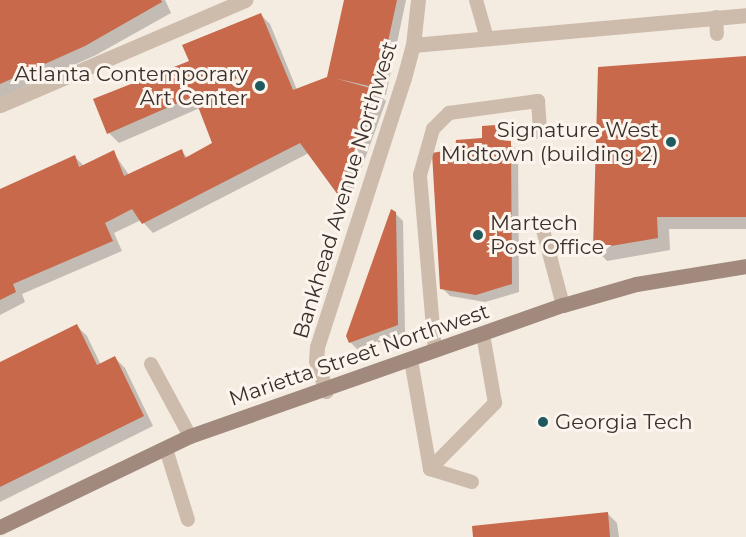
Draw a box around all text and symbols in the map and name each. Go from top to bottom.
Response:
street label: Bankhead Avenue Northwest [288,38,402,342]
place label: Atlanta Contemporary Art Center [14,61,248,111]
marker: Atlanta Contemporary Art Center [253,79,267,93]
place label: Signature West Midtown (building 2) [441,117,659,167]
marker: Signature West Midtown (building 2) [664,135,678,149]
place label: Martech Post Office [490,210,604,260]
marker: Martech Post Office [471,228,485,242]
street label: Marietta Street Northwest [226,299,492,411]
place label: Georgia Tech [555,409,693,435]
marker: Georgia Tech [536,415,550,429]

